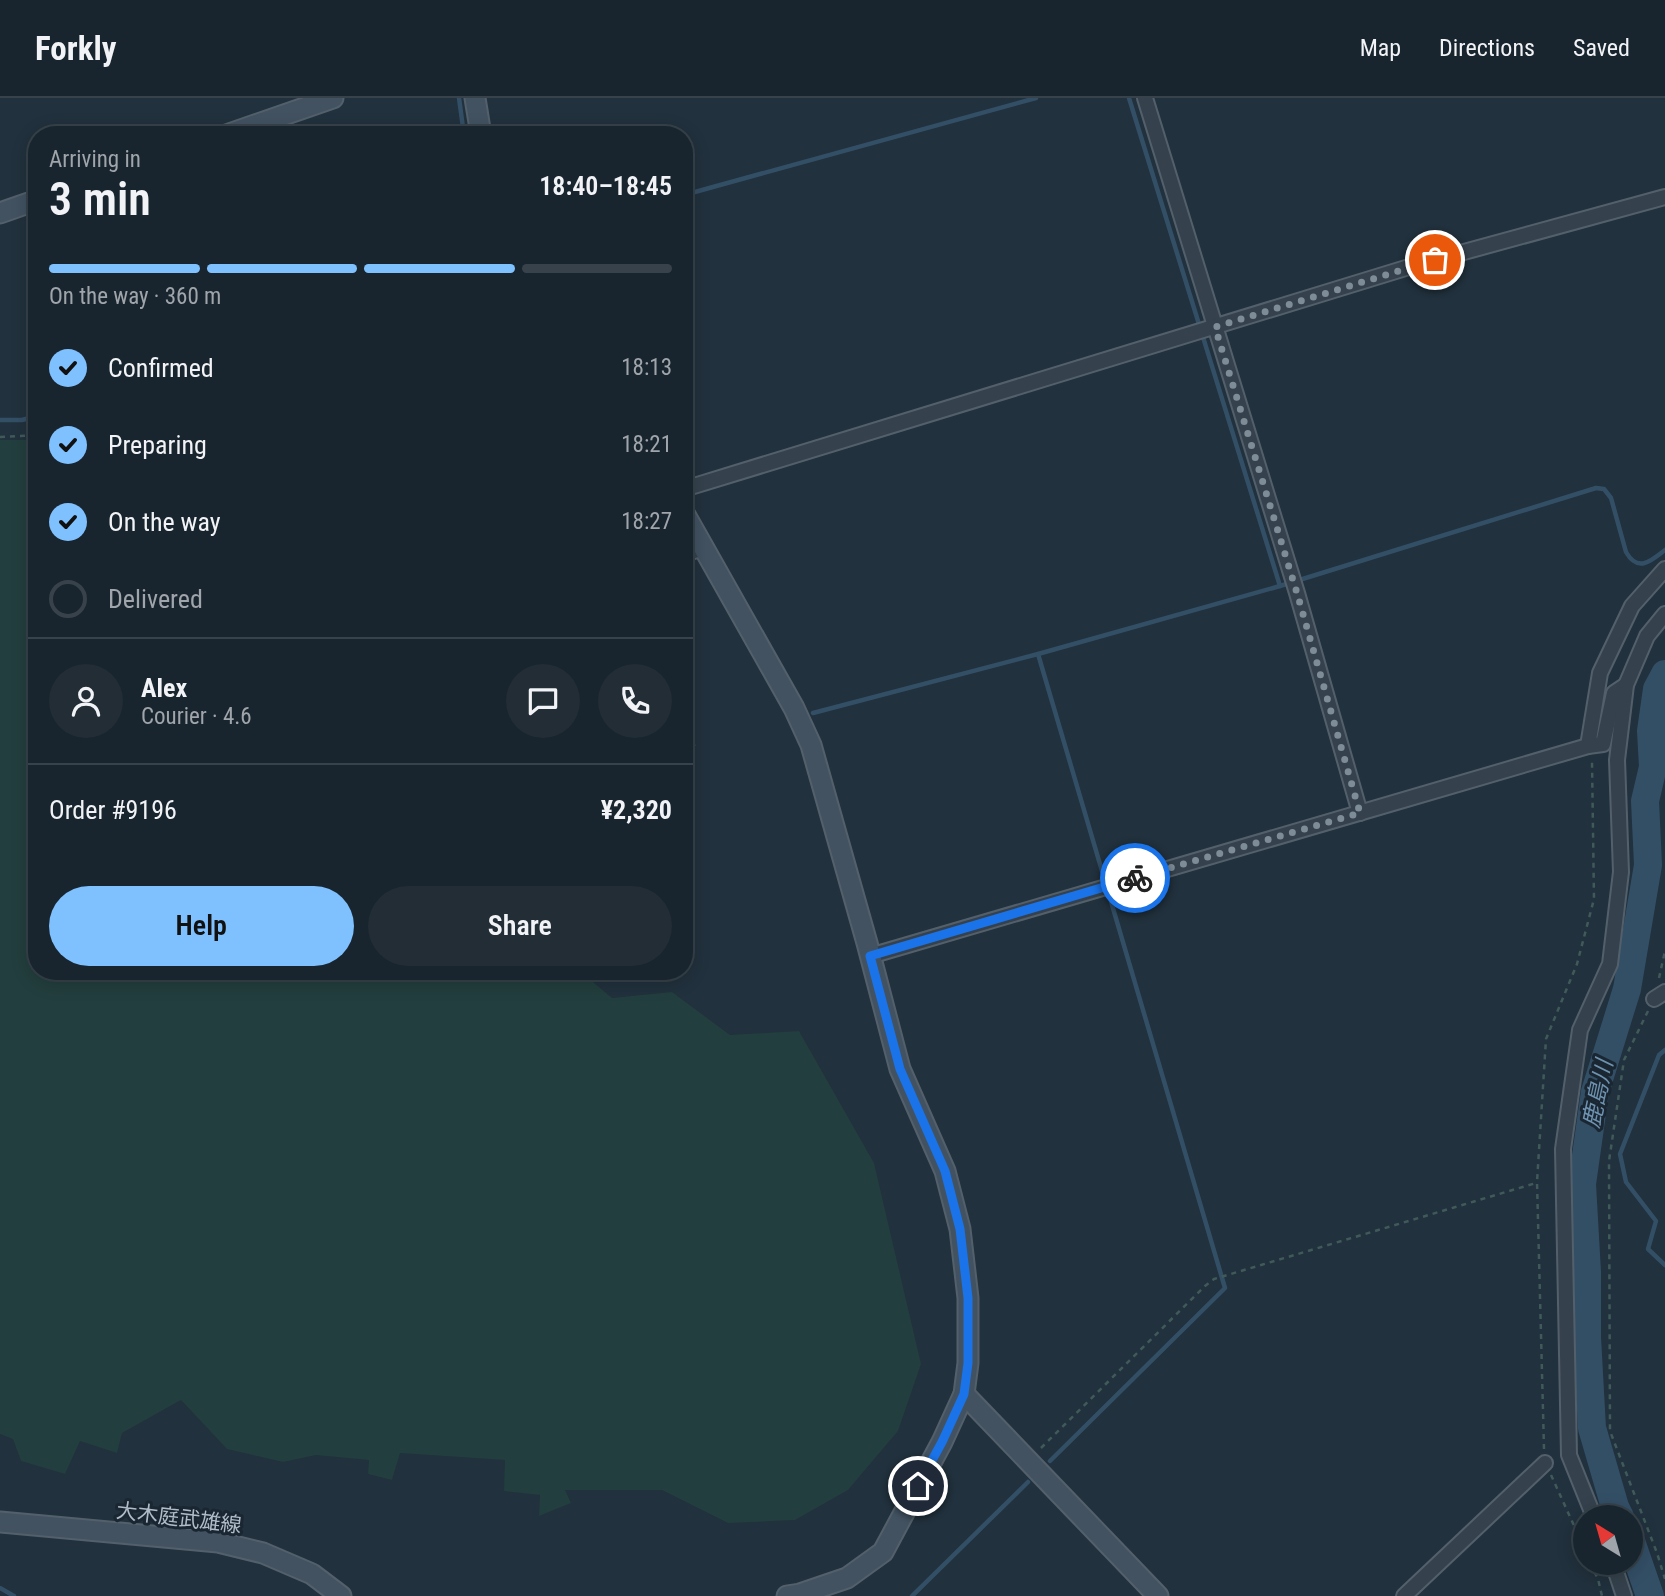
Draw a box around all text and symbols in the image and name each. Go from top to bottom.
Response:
text: Forkly [35,29,117,68]
text: Map [1360,34,1401,62]
text: Directions [1439,34,1535,62]
text: Saved [1573,34,1630,62]
text: Arriving in [49,146,141,173]
text: 18:40–18:45 [539,171,672,201]
text: 3 min [49,172,151,226]
pin [1405,230,1465,290]
icon: bag [1416,241,1454,279]
text: On the way · 360 m [49,283,221,310]
icon: check [49,349,87,387]
text: Confirmed [108,353,214,383]
text: 18:13 [621,354,672,381]
icon: check [49,426,87,464]
text: Preparing [108,430,207,460]
text: 18:21 [621,431,672,458]
icon: check [49,503,87,541]
text: On the way [108,507,221,537]
text: 18:27 [621,508,672,535]
text: Delivered [108,584,203,614]
button: person [49,664,123,738]
button: chat [506,664,580,738]
button: phone [598,664,672,738]
text: Alex [141,673,187,703]
text: Courier · 4.6 [141,703,252,730]
text: Order #9196 [49,795,177,825]
text: ¥2,320 [601,795,672,825]
courier [1100,843,1170,913]
icon: bike [1116,859,1154,897]
button: Help [49,886,354,966]
button: Share [368,886,672,966]
water label: 鹿島川 [1578,1055,1619,1131]
pin [888,1456,948,1516]
icon: home [899,1467,937,1505]
street label: 大木庭武雄線 [115,1498,243,1538]
north arrow [1573,1505,1643,1575]
map controls [1573,1505,1643,1575]

